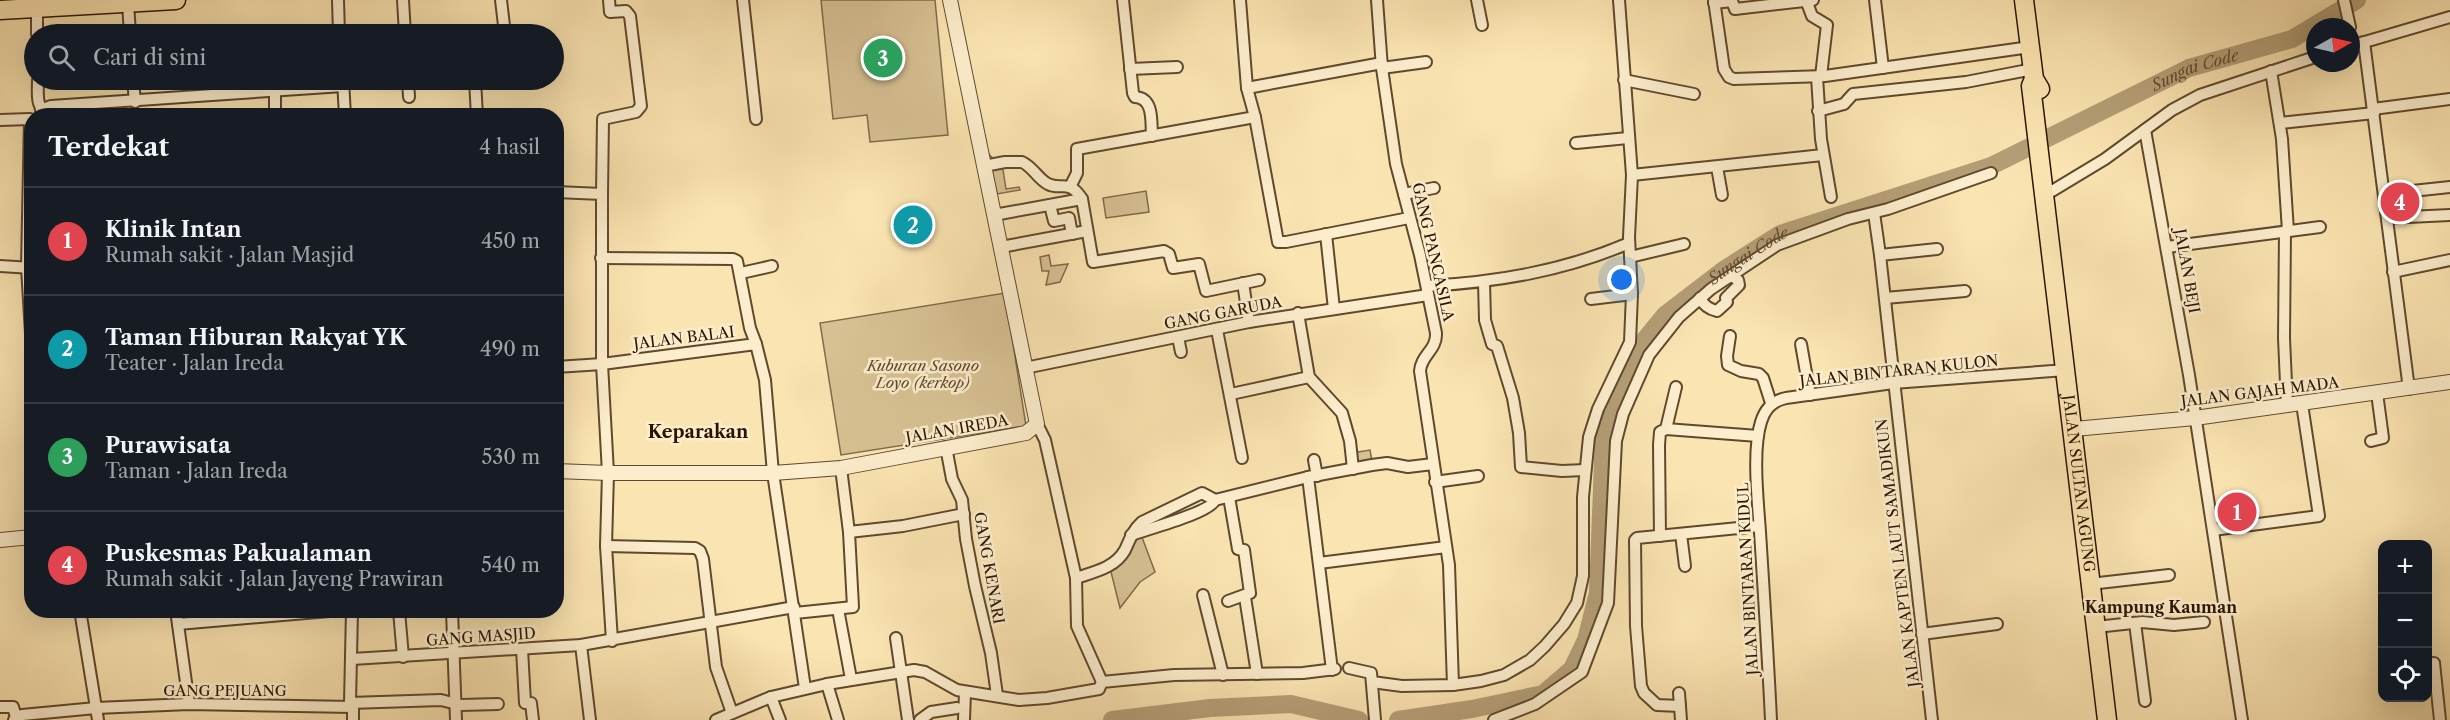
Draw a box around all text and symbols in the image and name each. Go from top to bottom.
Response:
north arrow [2306,18,2360,72]
search box [24,24,564,90]
pin: 3 [864,36,902,80]
icon: search [45,41,78,74]
text: Cari di sini [93,44,206,71]
water label: Sungai Code [2147,44,2242,95]
text: Terdekat [48,131,169,163]
text: 4 hasil [479,135,540,159]
pin: 4 [2380,180,2420,224]
street label: GANG PANCASILA [1408,181,1459,324]
pin: 2 [894,202,932,248]
text: Klinik Intan [105,216,242,243]
water label: Sungai Code [1703,222,1791,289]
street label: JALAN BEJI [2170,225,2204,315]
text: 1 [63,229,72,253]
text: 450 m [481,229,540,253]
text: Rumah sakit · Jalan Masjid [105,243,354,267]
your location [1607,265,1636,294]
street label: GANG GARUDA [1162,292,1284,333]
street label: JALAN BALAI [630,322,736,353]
text: Taman Hiburan Rakyat YK [105,324,406,351]
text: 2 [62,337,73,361]
text: 490 m [480,337,540,361]
text: Teater · Jalan Ireda [105,351,284,375]
street label: JALAN BINTARAN KULON [1797,351,1999,391]
park label: Kuburan Sasono Loyo (kerkop) [866,356,979,392]
street label: JALAN GAJAH MADA [2178,372,2341,411]
street label: JALAN SULTAN AGUNG [2059,392,2099,573]
street label: JALAN IREDA [902,410,1010,447]
street label: JALAN KAPTEN LAUT SAMADIKUN [1872,418,1924,690]
district label: Keparakan [648,421,749,443]
text: Purawisata [105,432,231,459]
text: 3 [62,445,73,469]
text: 530 m [482,445,540,469]
text: Taman · Jalan Ireda [105,459,288,483]
street label: JALAN BINTARAN KIDUL [1733,482,1762,678]
pin: 1 [2218,490,2256,534]
street label: GANG KENARI [970,510,1009,625]
text: Puskesmas Pakualaman [105,540,372,567]
map controls [2378,540,2432,702]
button: + [2378,540,2432,594]
text: 4 [62,553,73,577]
text: 540 m [481,553,540,577]
text: Rumah sakit · Jalan Jayeng Prawiran [105,567,444,591]
button: − [2378,594,2432,648]
district label: Kampung Kauman [2085,597,2237,617]
street label: GANG MASJID [426,623,536,650]
button: locate [2378,648,2432,702]
street label: GANG PEJUANG [163,681,287,700]

